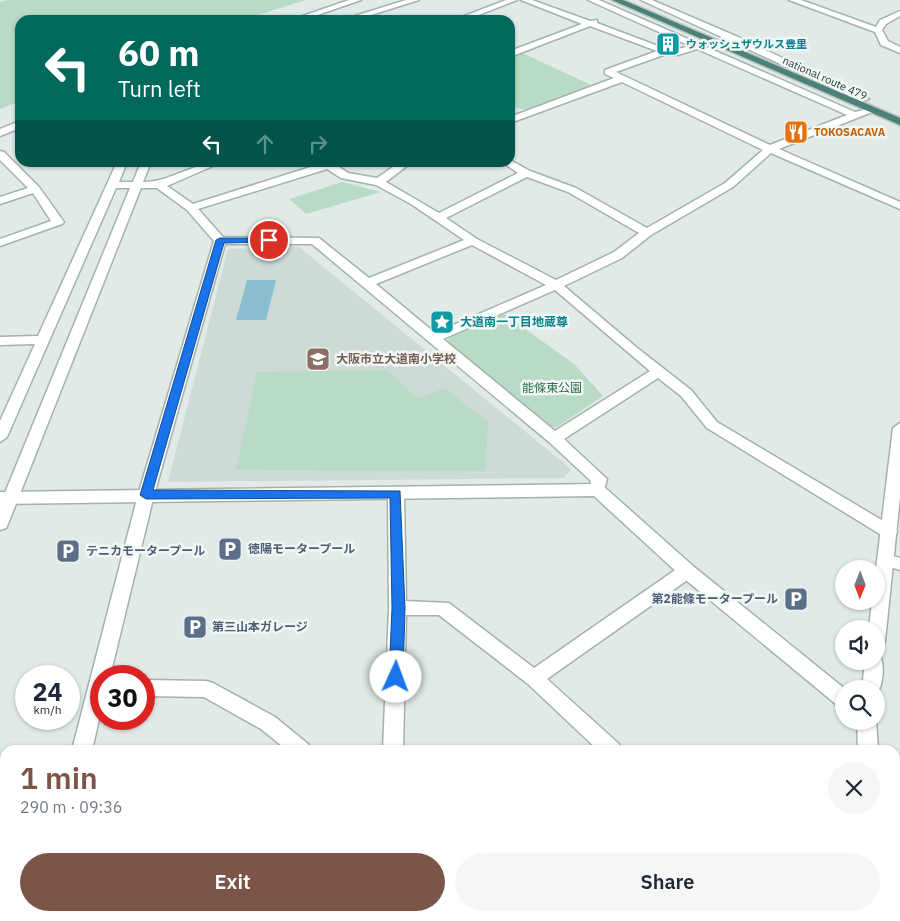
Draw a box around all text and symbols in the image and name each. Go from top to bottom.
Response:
text: 60 m [118,30,200,76]
building icon: ウォッシュザウルス豊里 [655,31,681,57]
icon: left [35,35,100,100]
place label: ウォッシュザウルス豊里 [686,37,807,51]
street label: national route 479 [780,53,870,103]
text: Turn left [118,74,201,103]
restaurant icon: TOKOSACAVA [783,119,809,145]
place label: TOKOSACAVA [814,125,886,139]
icon: left [198,130,226,158]
icon: ahead [251,130,279,158]
icon: right [304,130,332,158]
pin [248,219,290,261]
icon: arrive [255,226,283,254]
place icon: 大道南一丁目地蔵尊 [429,309,455,335]
place label: 大道南一丁目地蔵尊 [460,314,568,329]
school or university icon: 大阪市立大道南小学校 [305,346,331,372]
place label: 大阪市立大道南小学校 [336,351,456,366]
park label: 能條東公園 [522,380,582,395]
parking icon: 徳陽モータープール [217,536,243,562]
parking icon: テニカモータープール [55,538,81,564]
place label: 徳陽モータープール [248,541,355,556]
place label: テニカモータープール [86,543,205,558]
north arrow [835,560,885,610]
map controls [835,560,885,730]
parking icon: 第2能條モータープール [783,586,809,612]
place label: 第2能條モータープール [652,591,778,606]
parking icon: 第三山本ガレージ [182,614,208,640]
place label: 第三山本ガレージ [212,619,308,634]
button: sound [835,620,885,670]
position arrow [369,650,421,702]
speed limit sign: 30 [90,665,155,730]
text: 24 [32,675,63,708]
button: search [835,680,885,730]
text: km/h [33,702,62,717]
text: 1 min [20,758,98,797]
button: close [828,762,880,814]
text: 290 m · 09:36 [20,797,122,817]
button: Exit [20,853,445,911]
button: Share [455,853,880,911]

